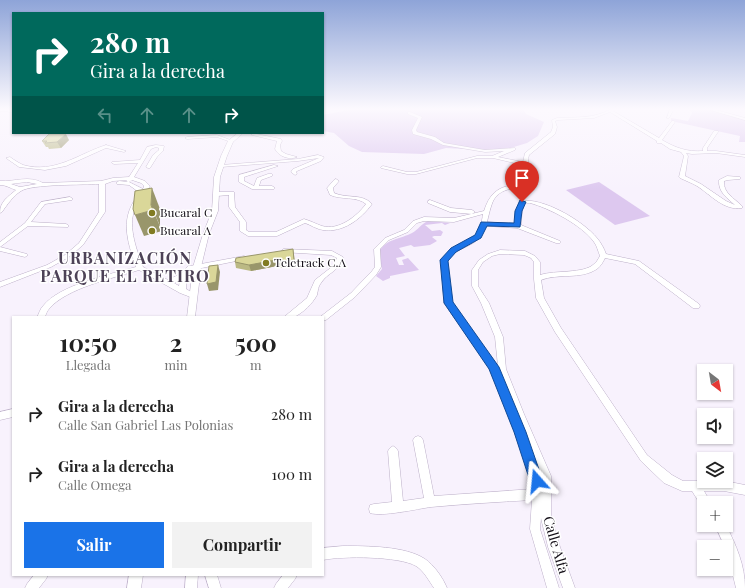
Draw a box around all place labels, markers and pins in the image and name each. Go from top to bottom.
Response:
pin [505,161,539,202]
place label: Bucaral C [160,204,212,220]
marker: Bucaral C [147,208,157,218]
place label: Bucaral A [160,222,212,238]
marker: Bucaral A [147,226,157,236]
place label: Teletrack C.A [274,254,347,270]
marker: Teletrack C.A [261,258,271,268]

